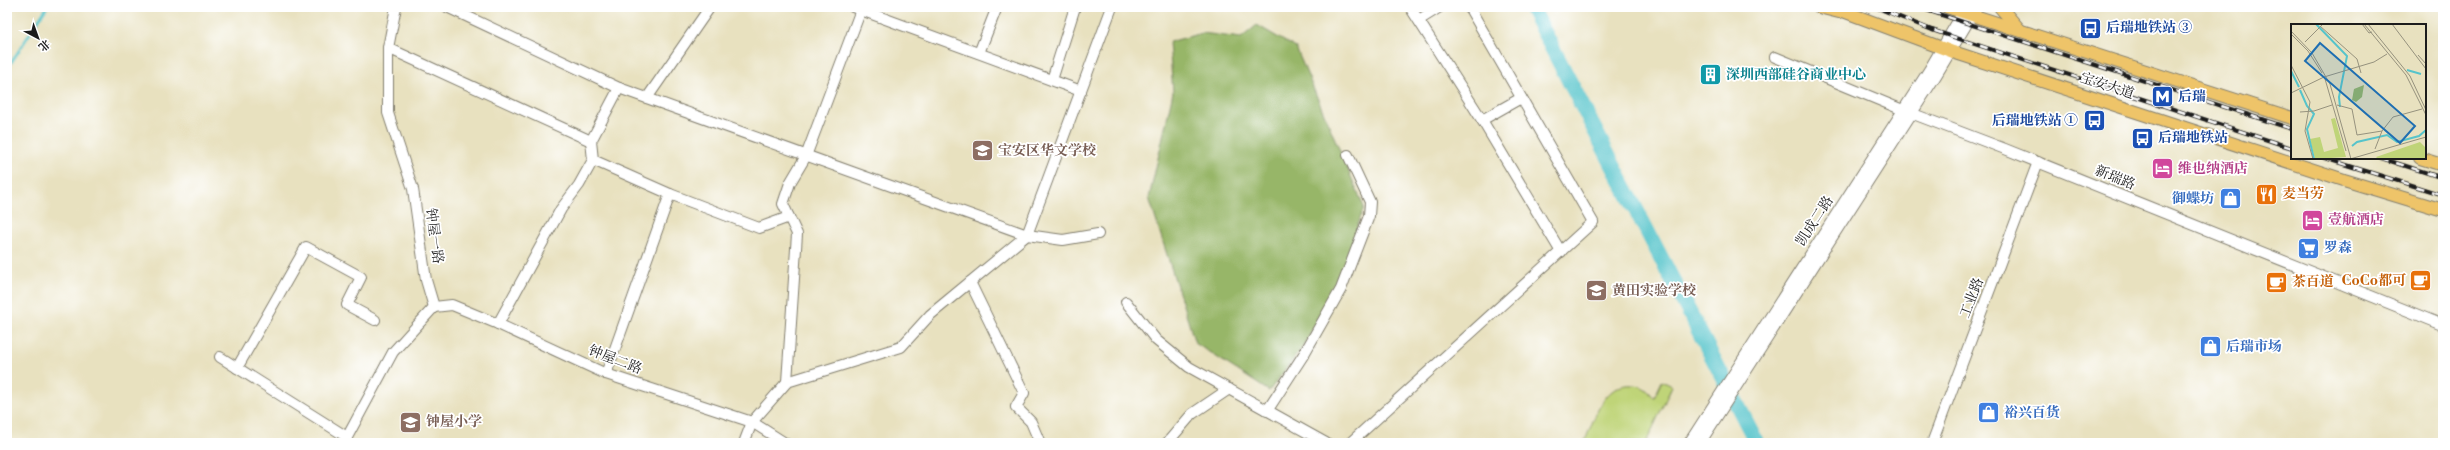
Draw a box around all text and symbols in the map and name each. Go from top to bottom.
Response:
bus stop icon: 后瑞地铁站 ③ [2077,15,2103,41]
north arrow [18,18,58,58]
place label: 后瑞地铁站 ③ [2106,19,2192,37]
inset map [2291,24,2426,159]
text: 北 [35,36,53,54]
building icon: 深圳西部硅谷商业中心 [1698,62,1724,88]
place label: 深圳西部硅谷商业中心 [1726,66,1866,84]
street label: 宝安大道 [2078,69,2136,103]
metro station icon: 后瑞 [2150,84,2176,110]
place label: 后瑞 [2178,88,2206,106]
bus stop icon: 后瑞地铁站 ① [2081,108,2107,134]
place label: 后瑞地铁站 ① [1992,112,2078,130]
bus stop icon: 后瑞地铁站 [2130,125,2156,151]
place label: 后瑞地铁站 [2158,129,2228,147]
school or university icon: 宝安区华文学校 [969,138,995,164]
place label: 宝安区华文学校 [998,142,1096,160]
hotel icon: 维也纳酒店 [2149,156,2175,182]
place label: 维也纳酒店 [2178,160,2248,178]
street label: 新瑞路 [2092,162,2138,194]
restaurant icon: 麦当劳 [2253,181,2279,207]
place label: 麦当劳 [2282,185,2324,203]
shop icon: 御蝶坊 [2217,186,2243,212]
place label: 御蝶坊 [2172,190,2214,208]
street label: 凯成二路 [1792,193,1838,249]
street label: 钟屋一路 [421,207,447,265]
hotel icon: 壹航酒店 [2300,207,2326,233]
place label: 壹航酒店 [2328,211,2384,229]
supermarket icon: 罗森 [2296,235,2322,261]
place label: 罗森 [2324,239,2352,257]
cafe icon: CoCo都可 [2408,268,2434,294]
cafe icon: 茶百道 [2263,269,2289,295]
place label: CoCo都可 [2342,272,2406,290]
place label: 茶百道 [2292,273,2334,291]
street label: 工业路 [1956,275,1988,321]
school or university icon: 黄田实验学校 [1584,278,1610,304]
place label: 黄田实验学校 [1612,282,1696,300]
shop icon: 后瑞市场 [2197,334,2223,360]
place label: 后瑞市场 [2226,338,2282,356]
street label: 钟屋二路 [586,342,644,378]
shop icon: 裕兴百货 [1976,400,2002,426]
place label: 裕兴百货 [2004,404,2060,422]
school or university icon: 钟屋小学 [397,409,423,435]
place label: 钟屋小学 [426,413,482,431]

